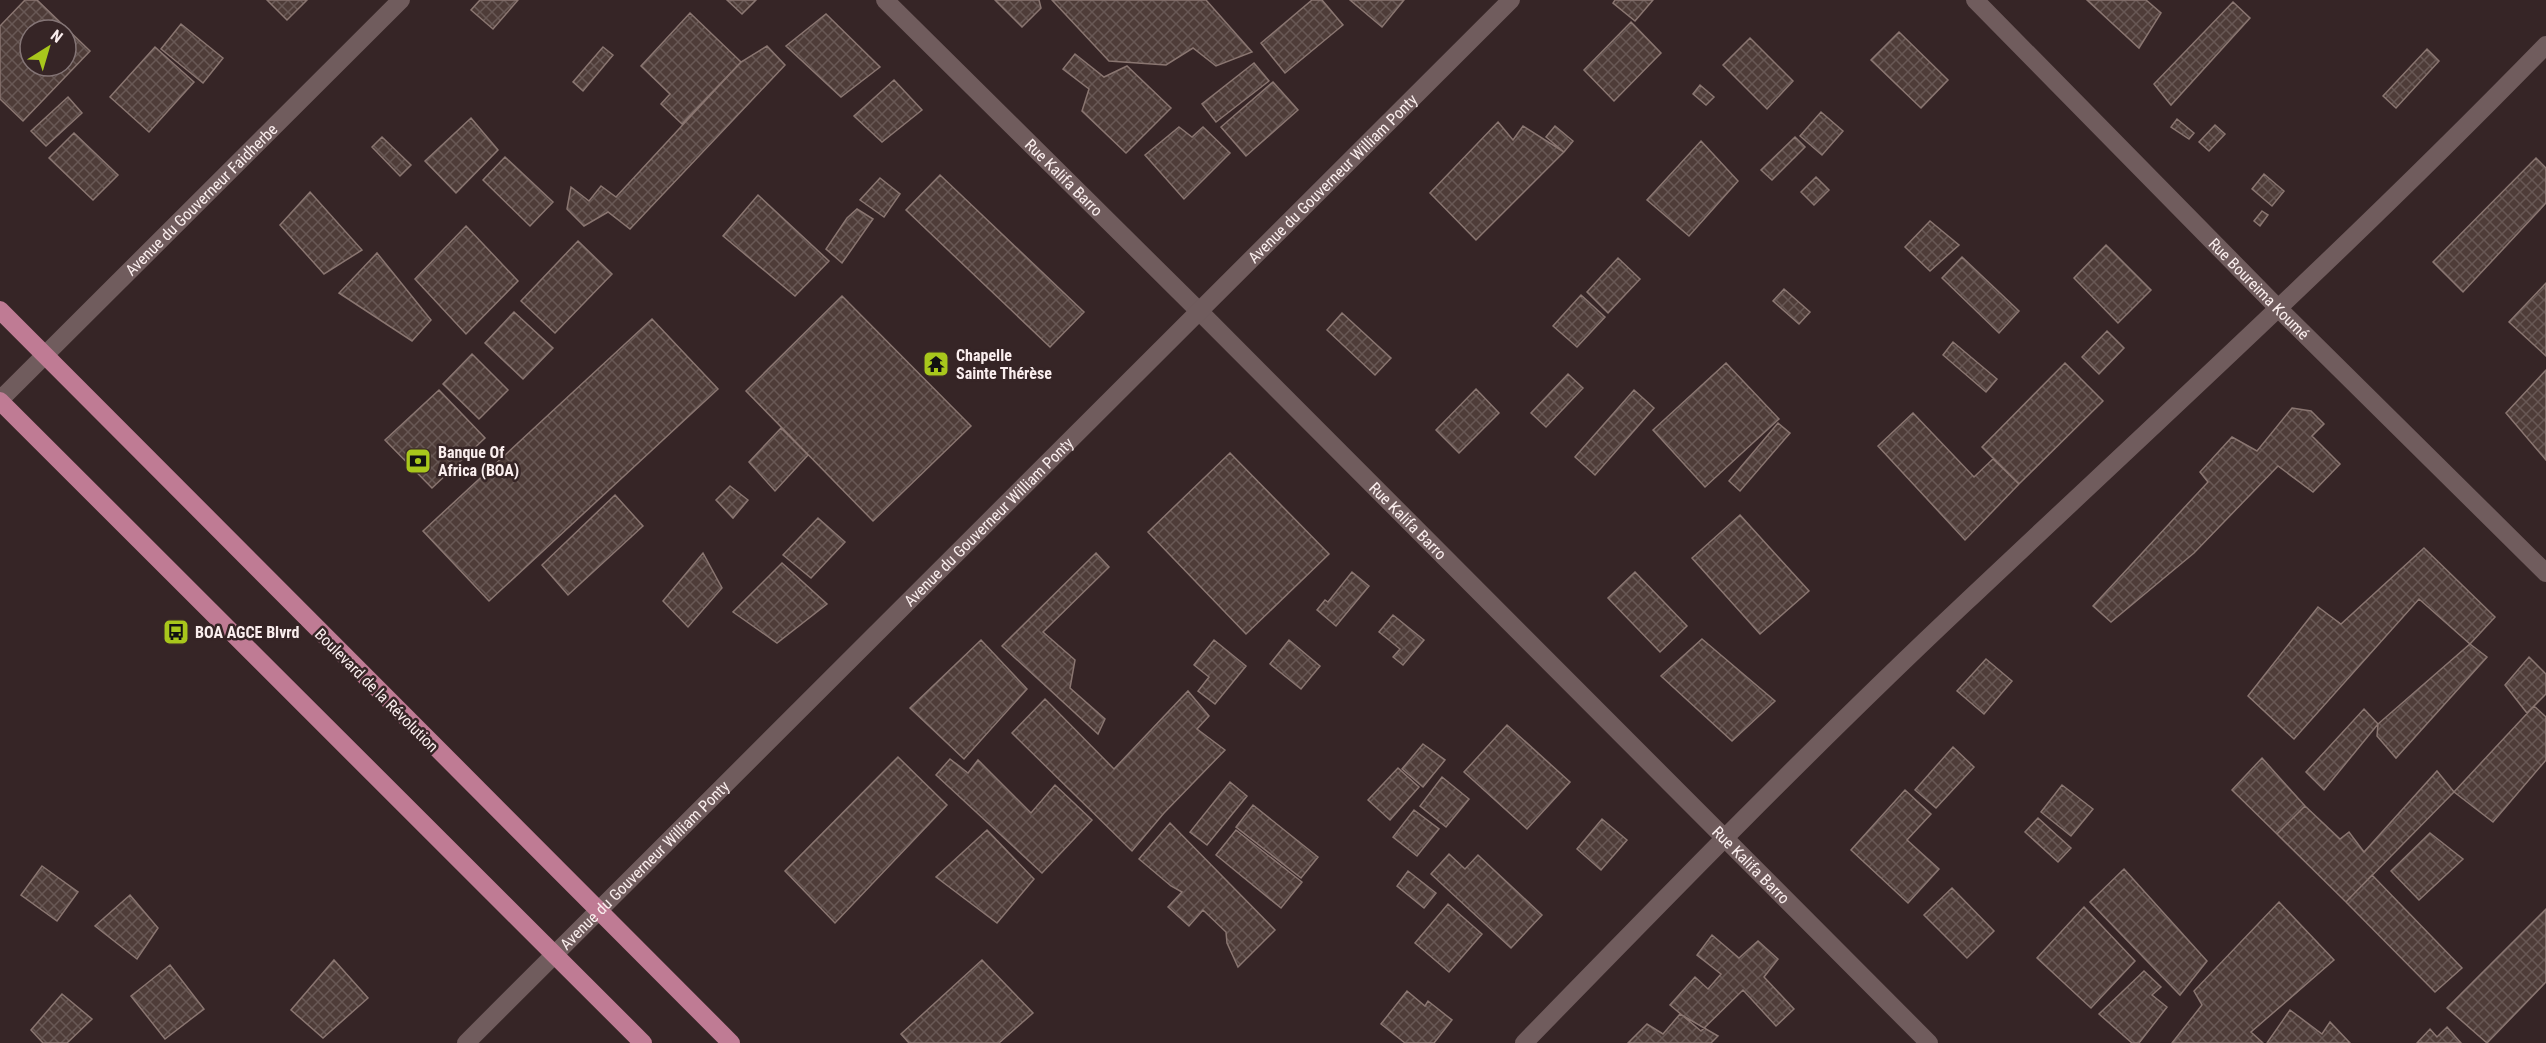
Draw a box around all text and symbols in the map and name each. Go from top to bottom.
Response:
north arrow [18,18,78,78]
text: N [47,26,66,47]
street label: Avenue du Gouverneur William Ponty [1244,90,1421,267]
street label: Avenue du Gouverneur Faidherbe [121,120,281,280]
street label: Rue Kalifa Barro [1021,135,1106,220]
street label: Rue Boureima Koumé [2205,234,2313,344]
place label: Chapelle Sainte Thérèse [956,346,1052,383]
temple icon: Chapelle Sainte Thérèse [921,349,951,379]
street label: Avenue du Gouverneur William Ponty [900,433,1077,610]
place label: Banque Of Africa (BOA) [438,443,519,480]
bank icon: Banque Of Africa (BOA) [403,446,433,476]
street label: Rue Kalifa Barro [1365,478,1450,564]
bus stop icon: BOA AGCE Blvrd [161,617,191,647]
place label: BOA AGCE Blvrd [195,623,299,642]
street label: Boulevard de la Révolution [311,625,442,756]
street label: Avenue du Gouverneur William Ponty [556,777,733,954]
street label: Rue Kalifa Barro [1708,822,1793,908]

